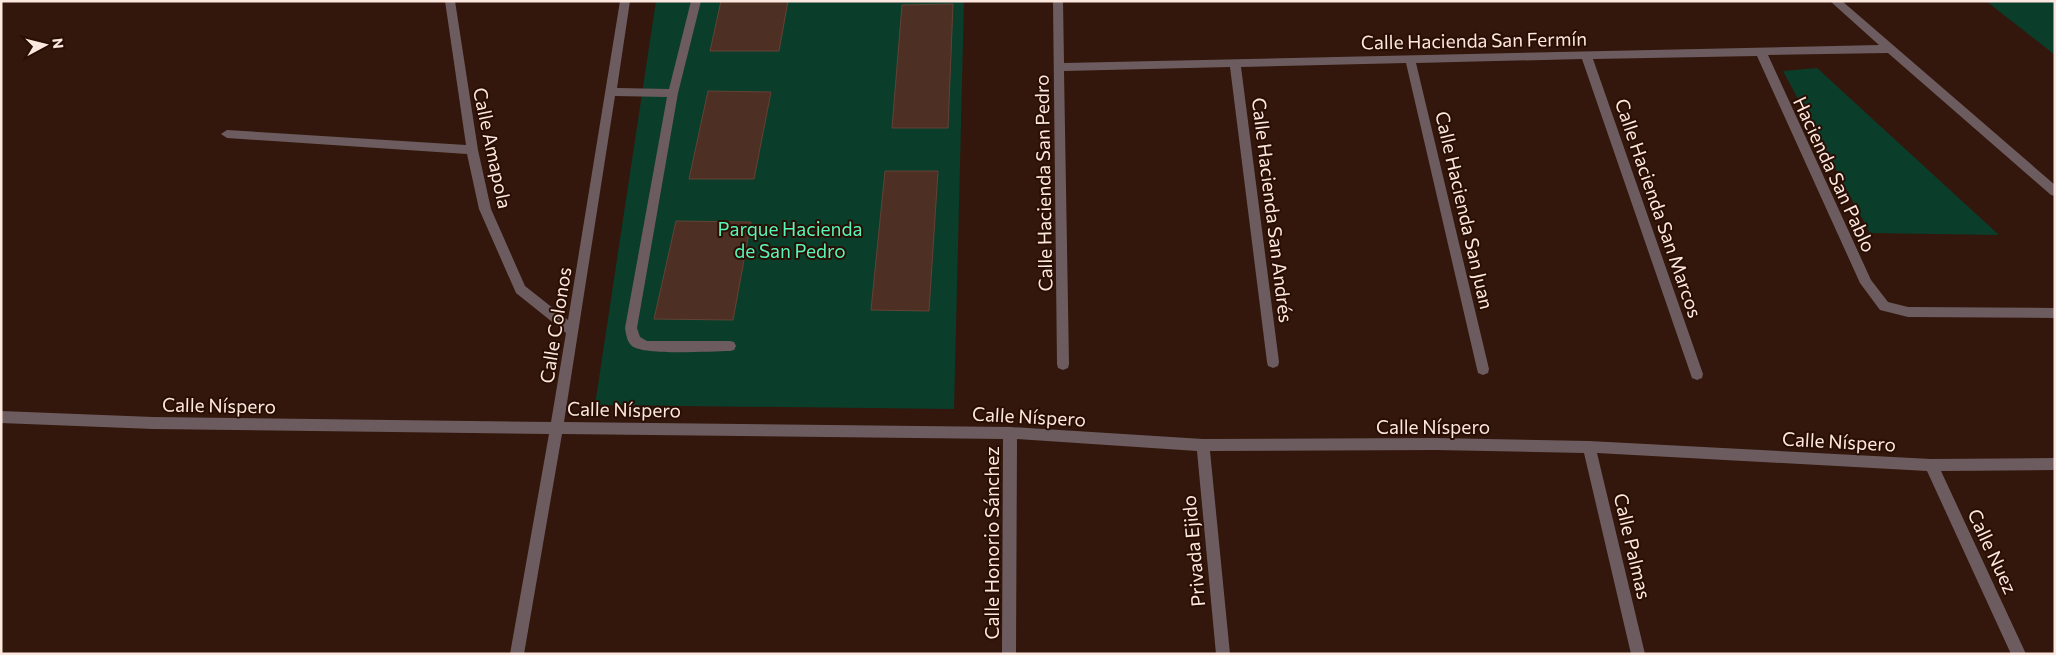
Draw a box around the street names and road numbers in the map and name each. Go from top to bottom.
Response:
street label: Calle Hacienda San Fermín [1361,27,1587,53]
street label: Calle Hacienda San Pedro [1030,74,1056,292]
street label: Calle Amapola [469,85,517,211]
street label: Hacienda San Pablo [1789,93,1881,255]
street label: Calle Hacienda San Marcos [1611,95,1707,321]
street label: Calle Hacienda San Andrés [1248,96,1298,324]
street label: Calle Hacienda San Juan [1431,109,1499,311]
street label: Calle Colonos [534,265,576,385]
street label: Calle Níspero [162,393,276,417]
street label: Calle Níspero [567,397,681,421]
street label: Calle Níspero [971,402,1087,430]
street label: Calle Níspero [1376,415,1490,438]
street label: Calle Níspero [1781,427,1897,455]
street label: Calle Honorio Sánchez [980,446,1003,640]
street label: Calle Palmas [1610,491,1656,601]
street label: Privada Ejido [1177,494,1209,608]
street label: Calle Nuez [1963,505,2023,597]

